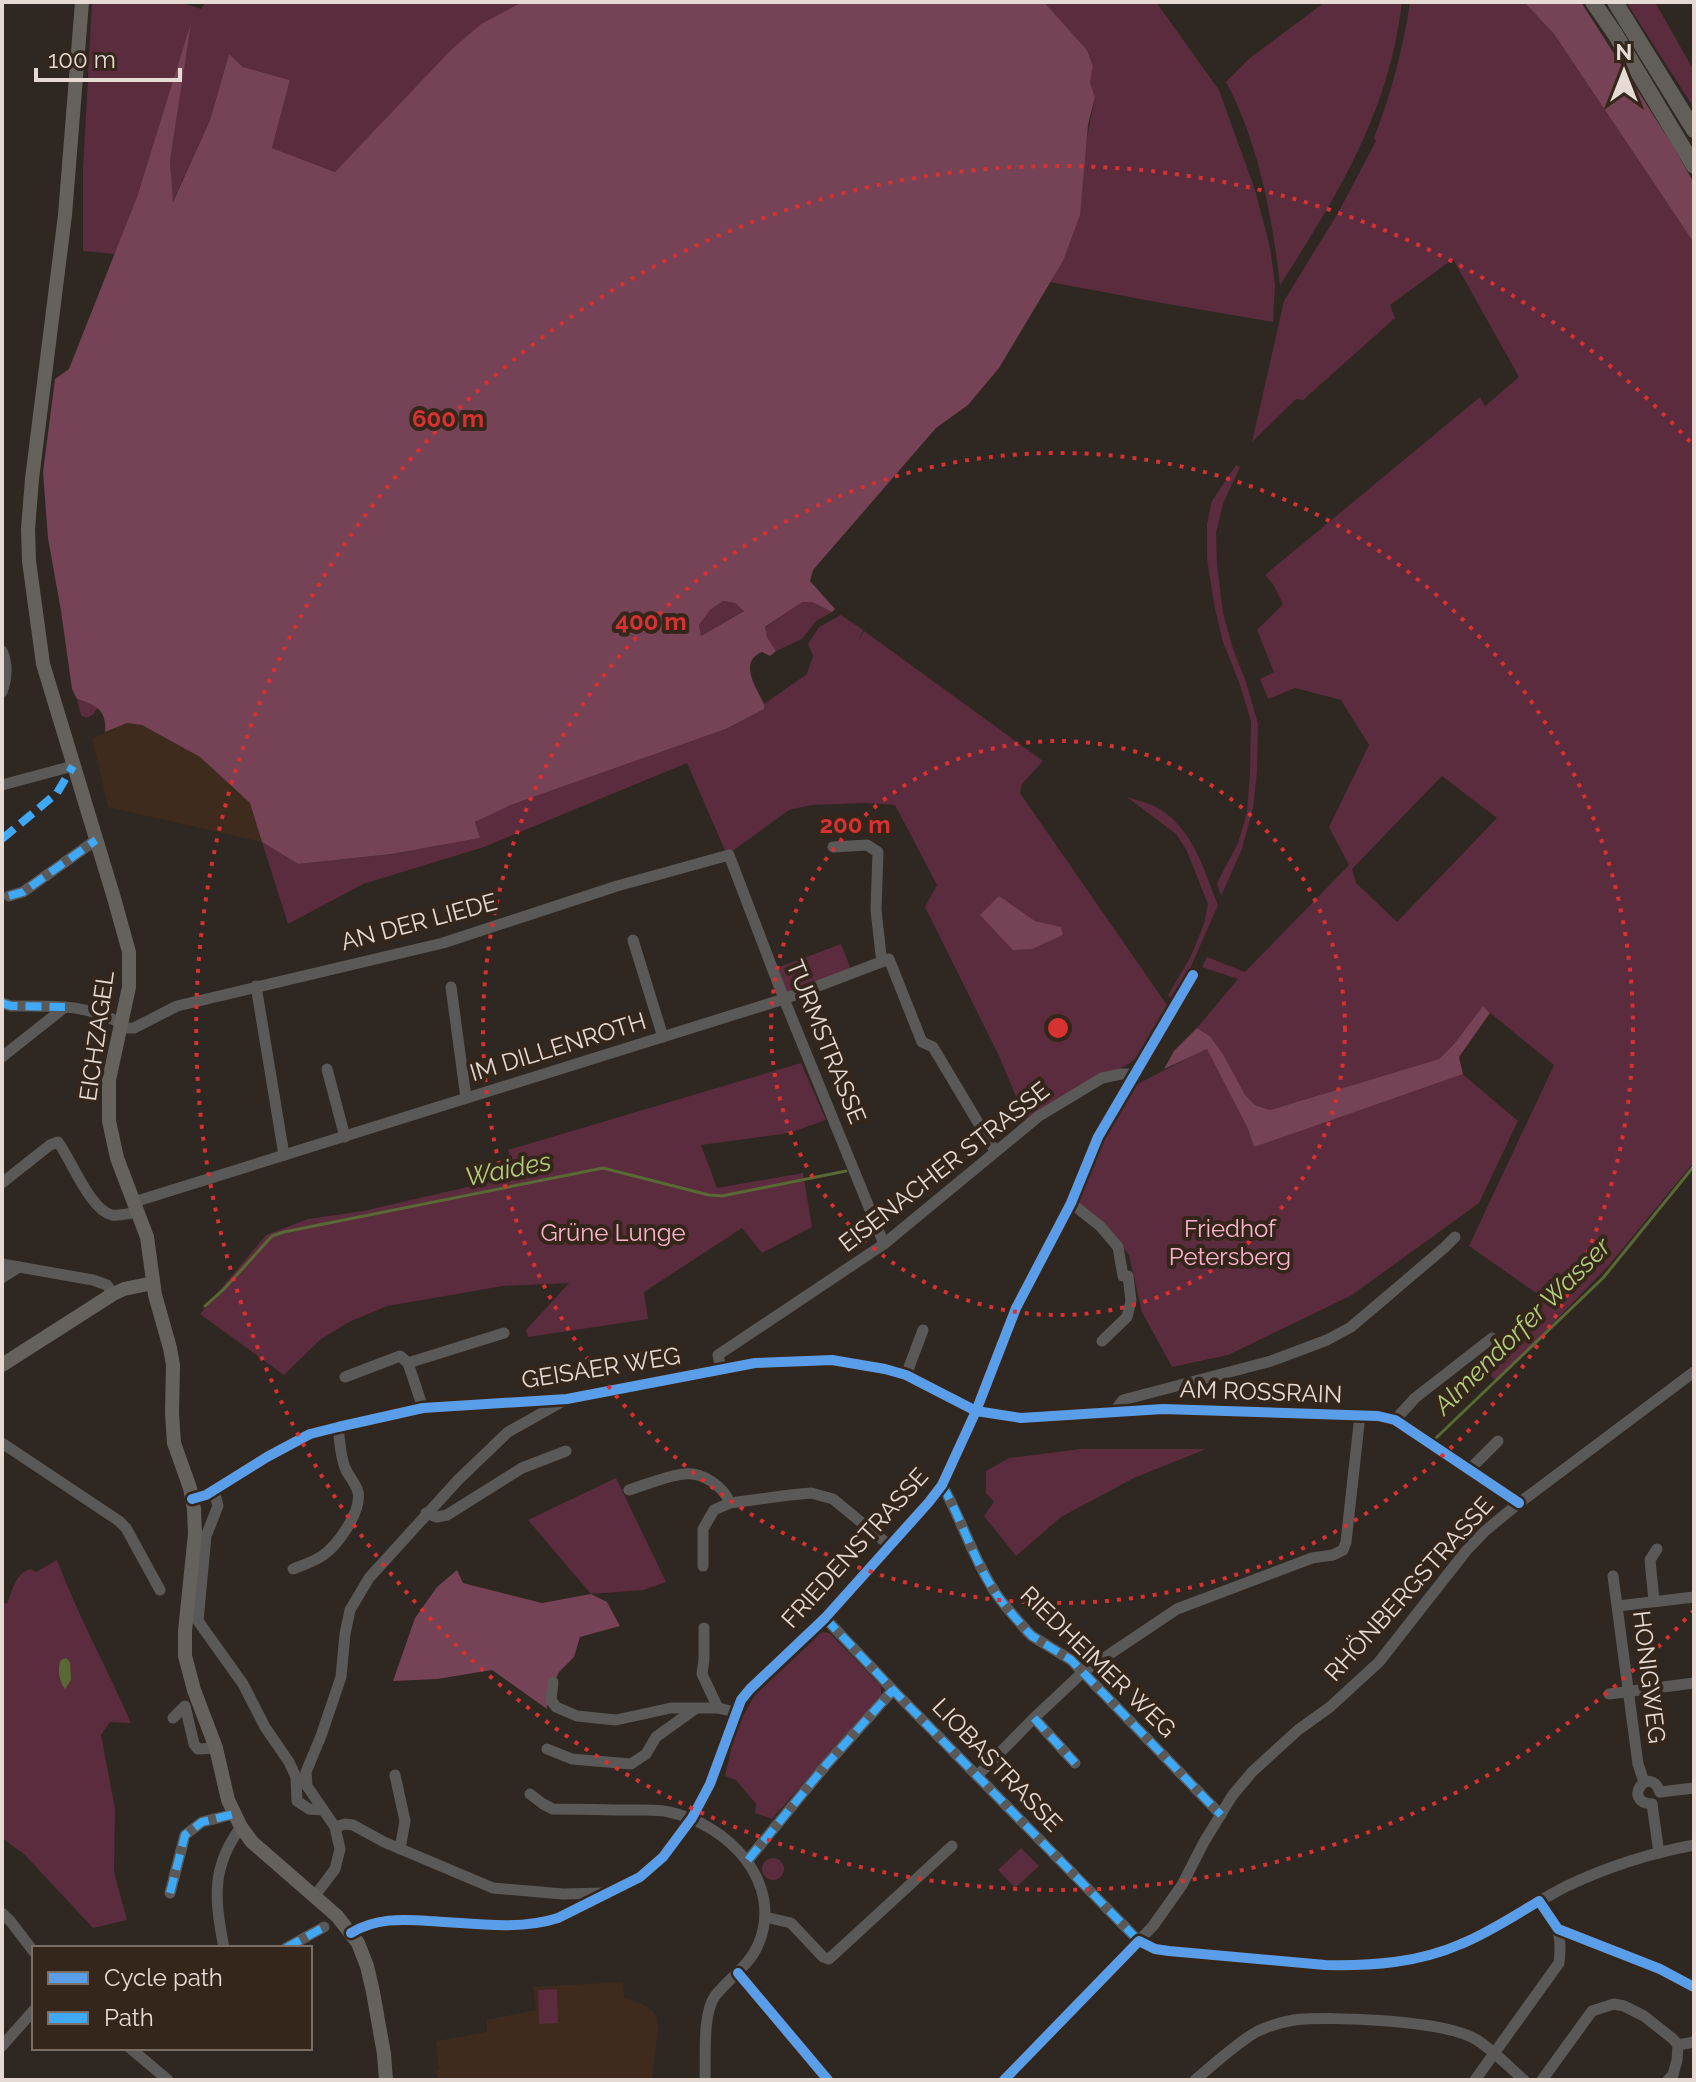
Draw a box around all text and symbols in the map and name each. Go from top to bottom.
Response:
scale bar [36,32,180,82]
north arrow [1584,32,1664,112]
text: N [1616,39,1632,65]
text: 100 m [48,45,116,74]
text: 600 m [412,404,484,433]
text: 400 m [615,607,687,636]
text: 200 m [819,810,891,839]
street label: AN DER LIEDE [337,887,500,956]
street label: TURMSTRASSE [780,956,872,1128]
street label: EICHZAGEL [73,969,120,1103]
street label: IM DILLENROTH [466,1006,650,1087]
centre of rings [1044,1014,1072,1042]
street label: EISENACHER STRASSE [833,1075,1055,1258]
water label: Waides [462,1146,554,1192]
park label: Friedhof Petersberg [1169,1214,1291,1271]
park label: Grüne Lunge [540,1218,686,1247]
water label: Almendorfer Wasser [1426,1231,1617,1422]
street label: GEISAER WEG [519,1341,682,1394]
street label: AM ROSSRAIN [1179,1374,1343,1409]
street label: FRIEDENSTRASSE [775,1462,934,1634]
street label: RHÖNBERGSTRASSE [1318,1491,1499,1687]
street label: RIEDHEIMER WEG [1015,1580,1182,1743]
street label: HONIGWEG [1627,1609,1672,1745]
street label: LIOBASTRASSE [926,1692,1068,1837]
legend [32,1946,312,2050]
text: Cycle path [104,1963,223,1992]
text: Path [104,2003,154,2032]

